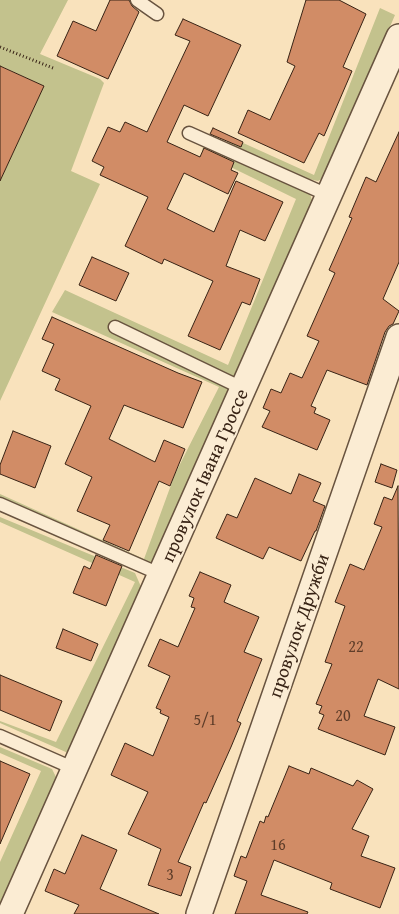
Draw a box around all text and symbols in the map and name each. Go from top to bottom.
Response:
street label: провулок Івана Гроссе [158,386,254,566]
street label: провулок Дружби [265,551,335,701]
house number: 22 [348,638,364,658]
house number: 20 [335,707,351,727]
house number: 5/1 [194,711,216,731]
house number: 16 [270,836,286,856]
house number: 3 [166,866,174,886]

